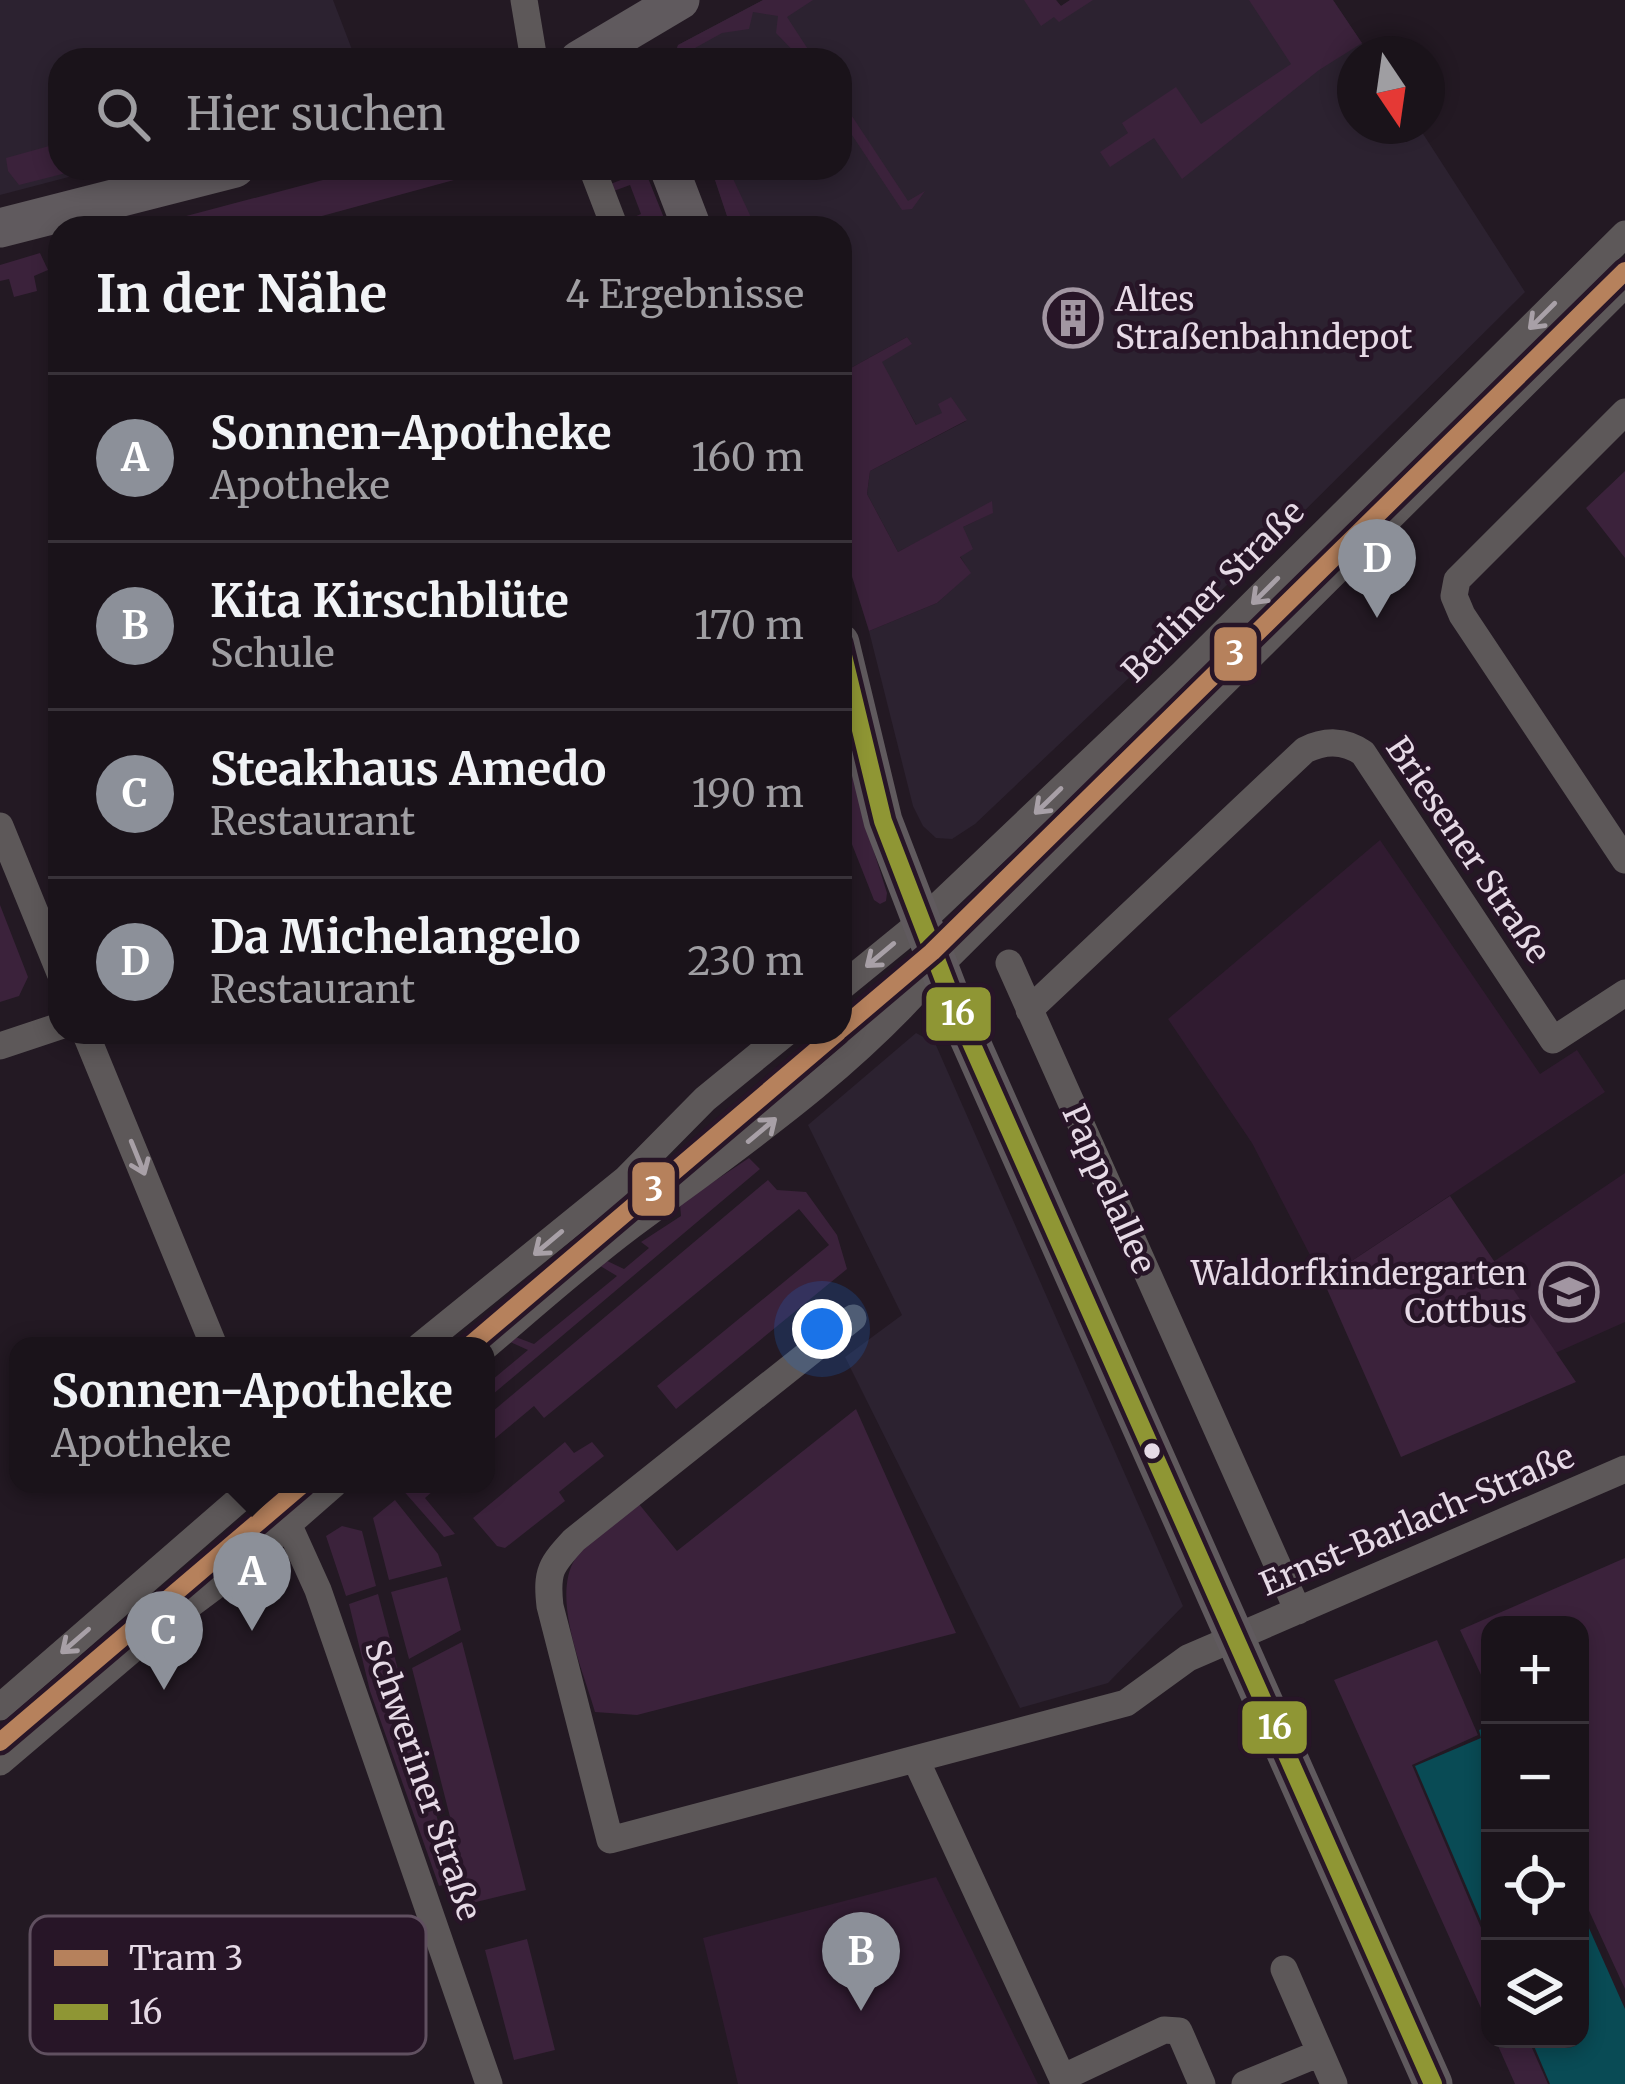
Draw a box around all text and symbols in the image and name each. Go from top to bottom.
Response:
north arrow [1337,36,1445,144]
search box [48,48,852,180]
icon: search [90,81,156,147]
text: Hier suchen [186,86,445,142]
text: In der Nähe [96,262,387,326]
text: 4 Ergebnisse [565,270,804,319]
place label: Altes Straßenbahndepot [1114,279,1412,358]
building icon: Altes Straßenbahndepot [1042,287,1104,349]
one-way arrow [1528,302,1557,330]
text: Sonnen-Apotheke [210,405,612,461]
text: A [121,433,149,482]
text: 160 m [691,433,804,482]
text: Apotheke [210,461,390,510]
street label: Berliner Straße [1113,491,1313,691]
pin: D [1338,519,1416,618]
text: Kita Kirschblüte [210,573,569,629]
one-way arrow [1251,576,1280,605]
text: B [121,601,149,650]
text: 170 m [694,601,804,650]
line badge: 3 [1212,625,1259,683]
text: Schule [210,629,335,678]
text: 3 [1226,633,1244,674]
street label: Briesener Straße [1377,729,1559,971]
text: Steakhaus Amedo [210,741,606,797]
text: C [122,769,148,818]
text: 190 m [692,769,804,818]
one-way arrow [1034,786,1064,814]
text: Restaurant [210,797,415,846]
text: Da Michelangelo [210,909,581,965]
text: D [120,937,150,986]
text: 230 m [687,937,804,986]
one-way arrow [865,942,897,968]
text: Restaurant [210,965,415,1014]
line badge: 16 [924,985,993,1043]
text: 16 [941,993,975,1034]
street label: Pappelallee [1054,1098,1164,1280]
one-way arrow [746,1117,777,1145]
one-way arrow [129,1138,150,1175]
line badge: 3 [630,1160,677,1218]
text: 3 [645,1169,663,1210]
one-way arrow [533,1229,564,1256]
place label: Waldorfkindergarten Cottbus [1190,1253,1527,1332]
school or university icon: Waldorfkindergarten Cottbus [1538,1261,1600,1323]
your location [792,1299,852,1359]
popup [9,1337,495,1493]
text: Sonnen-Apotheke [51,1363,453,1419]
text: Apotheke [51,1419,231,1468]
street label: Ernst-Barlach-Straße [1254,1435,1580,1605]
unlabelled marker [1141,1440,1163,1462]
pin: A [213,1532,291,1631]
pin: C [125,1591,203,1690]
map controls [1481,1616,1589,2048]
button: + [1481,1616,1589,1724]
one-way arrow [61,1627,91,1655]
street label: Schweriner Straße [356,1635,490,1925]
line badge: 16 [1240,1699,1309,1756]
text: 16 [1258,1707,1292,1748]
button: − [1481,1724,1589,1832]
button: locate [1481,1832,1589,1940]
pin: B [822,1912,900,2011]
legend [30,1916,426,2054]
text: Tram 3 [129,1938,243,1979]
button: layers [1481,1940,1589,2048]
text: 16 [129,1992,163,2033]

